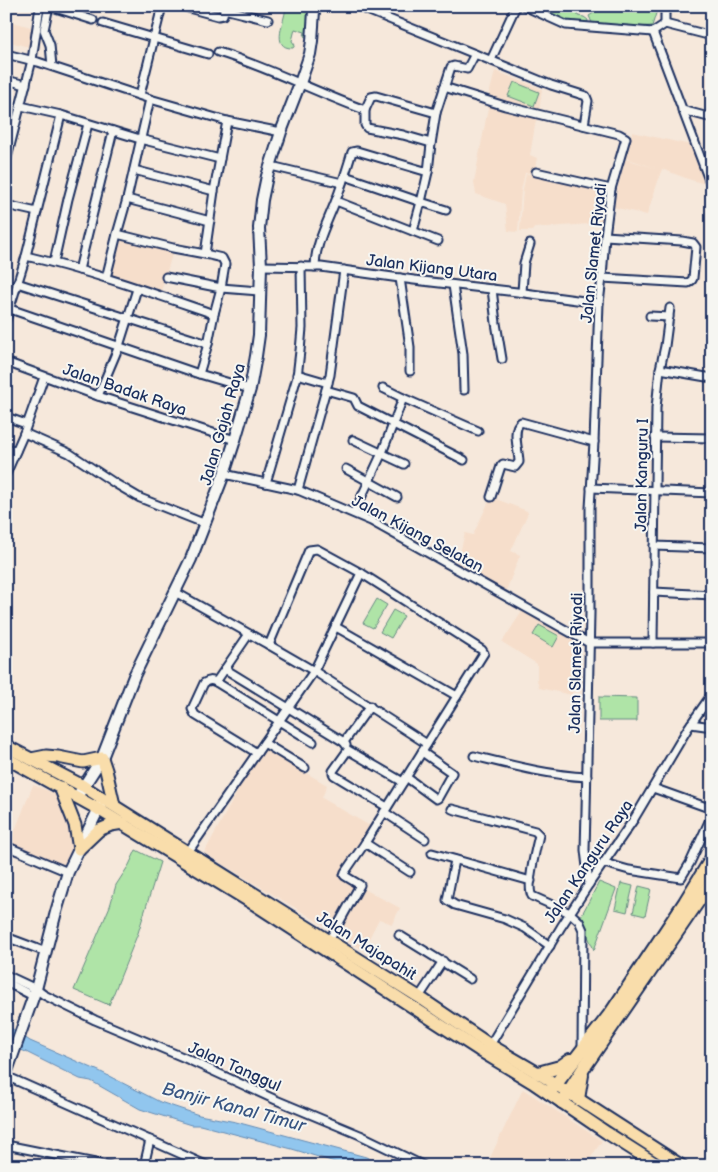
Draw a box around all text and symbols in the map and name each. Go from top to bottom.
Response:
street label: Jalan Slamet Riyadi [578,182,611,324]
street label: Jalan Kijang Utara [365,251,499,286]
street label: Jalan Badak Raya [60,360,189,421]
street label: Jalan Gajah Raya [197,361,250,488]
street label: Jalan Kanguru I [632,418,653,532]
street label: Jalan Kijang Selatan [348,492,486,577]
street label: Jalan Slamet Riyadi [566,593,587,734]
street label: Jalan Kanguru Raya [541,797,638,927]
street label: Jalan Majapahit [313,908,420,985]
street label: Jalan Tanggul [185,1038,284,1096]
water label: Banjir Kanal Timur [160,1078,309,1137]

